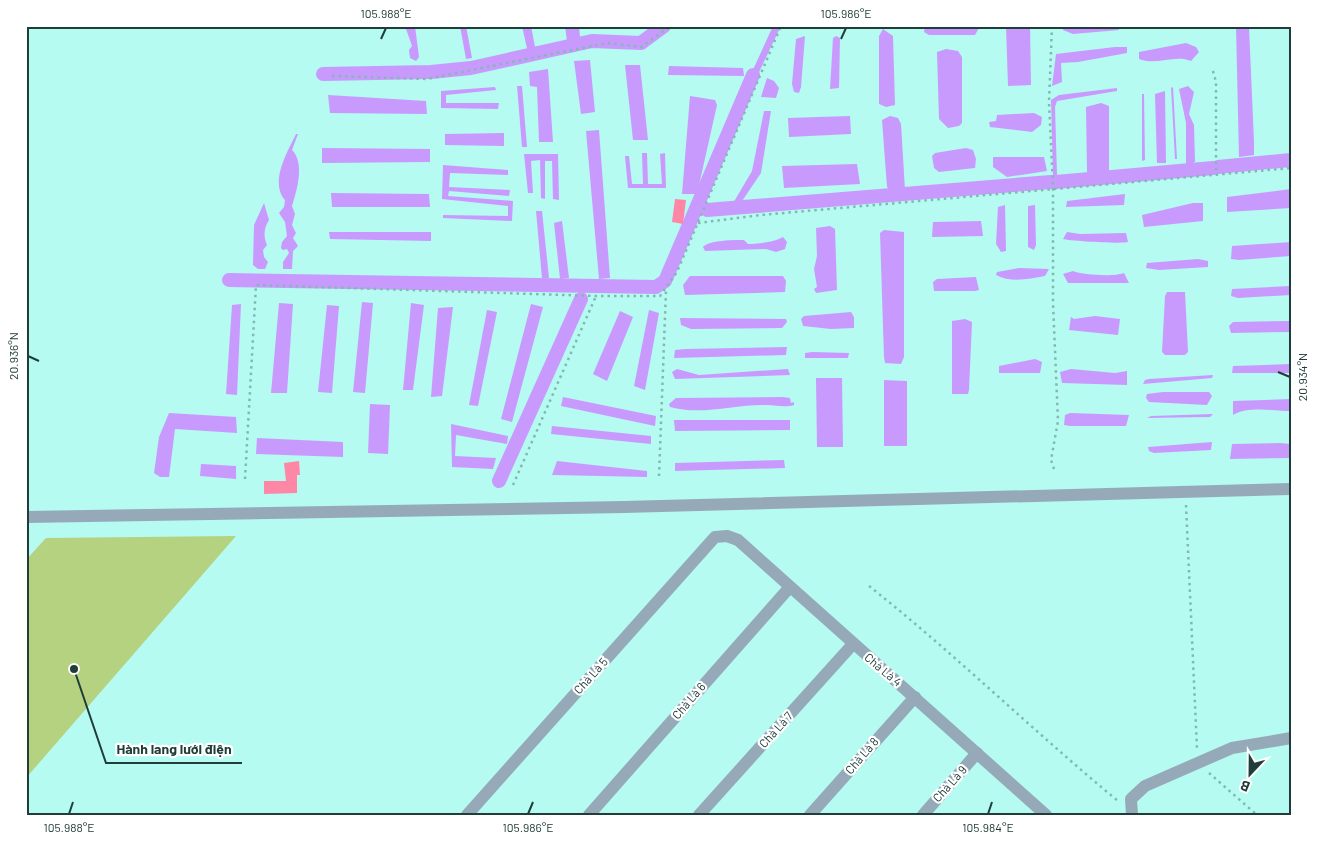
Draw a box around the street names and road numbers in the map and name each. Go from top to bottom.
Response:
street label: Chà Là 4 [862,650,905,689]
street label: Chà Là 5 [570,654,610,696]
street label: Chà Là 6 [669,679,708,721]
street label: Chà Là 7 [756,708,795,750]
street label: Chà Là 8 [842,734,881,776]
street label: Chà Là 9 [929,762,969,804]

